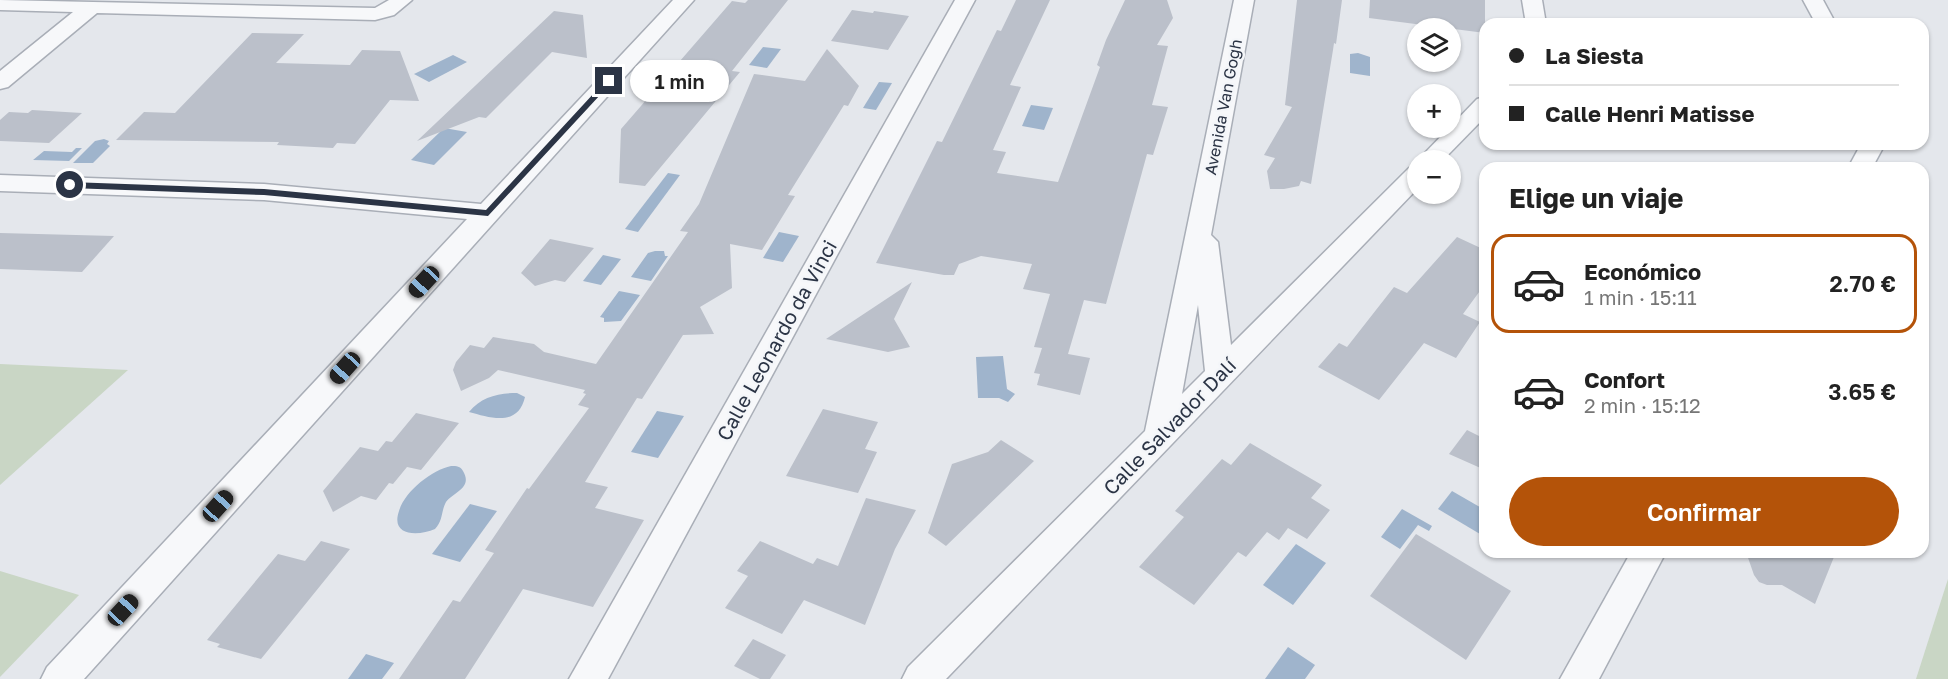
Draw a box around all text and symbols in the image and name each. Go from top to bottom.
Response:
map controls [1407,18,1461,204]
button: layers [1407,18,1461,72]
street label: Avenida Van Gogh [1200,37,1246,177]
text: La Siesta [1545,42,1644,69]
callout: 1 min [630,60,729,102]
route end [595,67,622,94]
text: 1 min [654,69,705,93]
button: + [1407,84,1461,138]
text: Calle Henri Matisse [1545,100,1754,127]
button: − [1407,150,1461,204]
route start [56,171,83,198]
text: Elige un viaje [1509,182,1683,214]
street label: Calle Leonardo da Vinci [711,236,841,444]
icon: car [1512,257,1566,311]
text: Económico [1584,258,1701,285]
car [405,263,443,301]
text: 2.70 € [1829,270,1896,297]
text: 1 min · 15:11 [1584,285,1697,309]
car [326,349,364,387]
street label: Calle Salvador Dalí [1098,352,1241,499]
icon: car [1512,365,1566,419]
text: Confort [1584,366,1665,393]
text: 3.65 € [1828,378,1896,405]
text: 2 min · 15:12 [1584,393,1701,417]
button: Confirmar [1509,477,1899,546]
car [199,487,237,525]
car [104,591,142,629]

